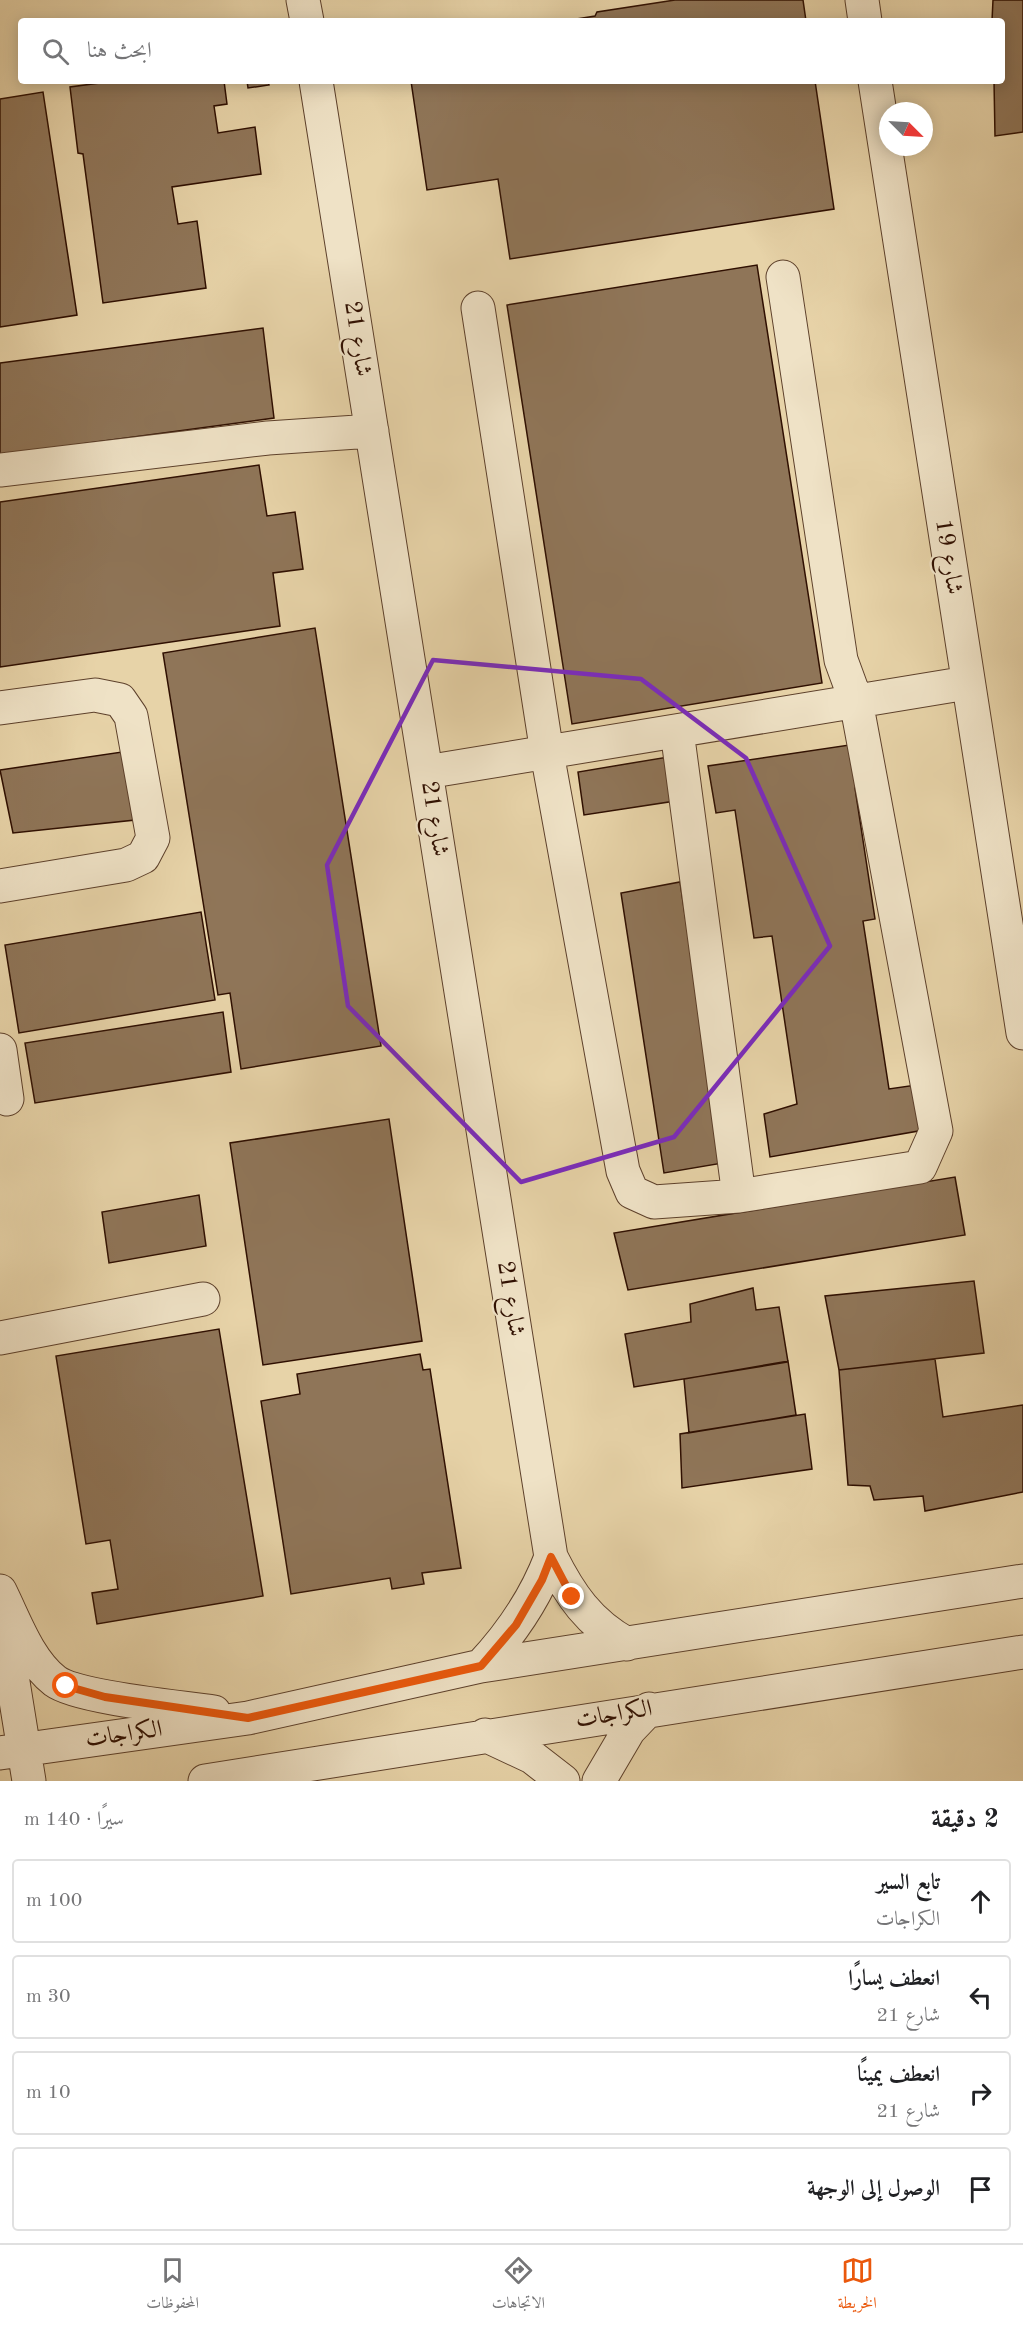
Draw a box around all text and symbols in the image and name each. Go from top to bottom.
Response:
search box [18,18,1005,84]
icon: search [39,35,72,68]
text: ابحث هنا [87,40,152,62]
north arrow [879,102,933,156]
street label: شارع 21 [333,299,375,379]
street label: شارع 19 [924,517,966,597]
street label: شارع 21 [410,779,452,859]
street label: شارع 21 [486,1259,528,1339]
route end [558,1583,584,1609]
route start [52,1672,78,1698]
street label: الكراجات [574,1695,654,1734]
street label: الكراجات [84,1716,164,1753]
text: 2 دقيقة [931,1807,999,1833]
text: سيرًا · 140 m [24,1810,124,1830]
text: تابع السير [876,1872,940,1894]
icon: ahead [964,1885,997,1918]
text: 100 m [26,1891,82,1911]
text: الكراجات [876,1910,940,1930]
text: انعطف يسارًا [848,1968,940,1990]
icon: left [964,1981,997,2014]
text: 30 m [26,1987,71,2007]
text: شارع 21 [876,2006,940,2026]
text: انعطف يمينًا [857,2064,940,2086]
icon: right [964,2077,997,2110]
text: 10 m [26,2083,71,2103]
text: شارع 21 [876,2102,940,2122]
icon: arrive [964,2173,997,2206]
text: الوصول إلى الوجهة [807,2178,940,2200]
tab: المحفوظات [146,2254,199,2318]
tab: الاتجاهات [492,2254,545,2318]
tab: الخريطة [838,2254,877,2318]

